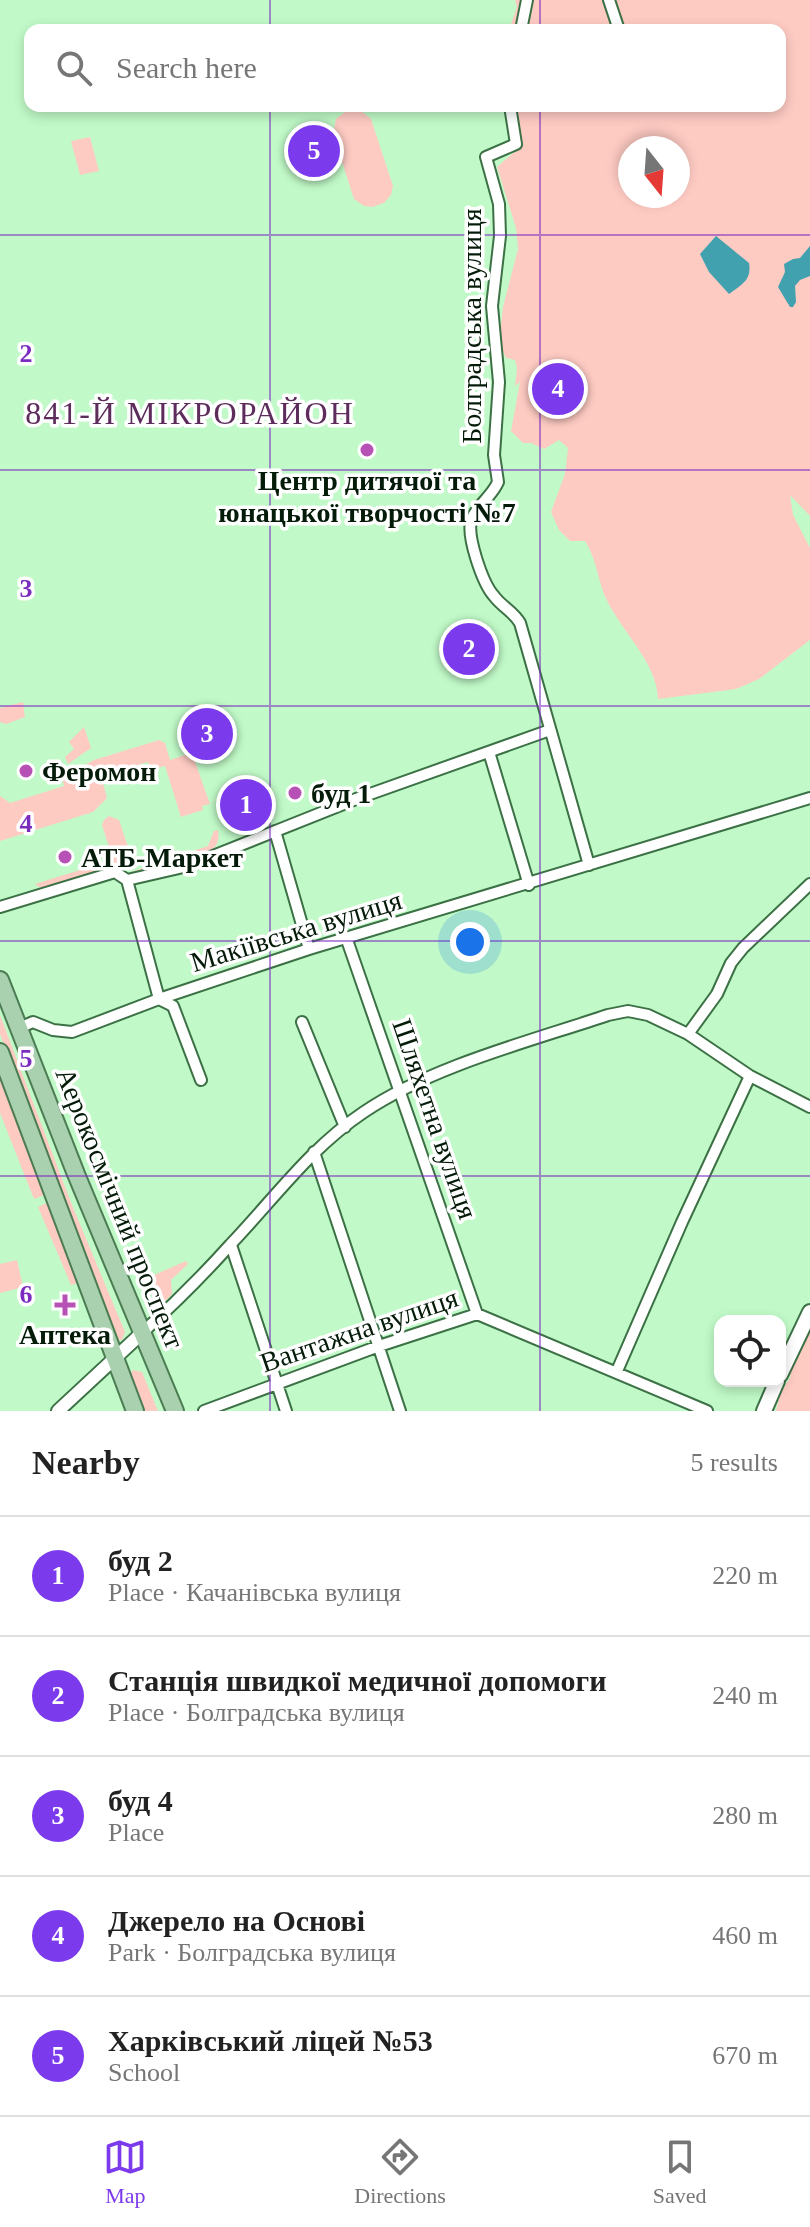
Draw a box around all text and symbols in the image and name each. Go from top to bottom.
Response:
search box [24,24,786,112]
icon: search [52,46,96,90]
text: Search here [116,51,257,84]
pin: 5 [288,121,340,181]
north arrow [618,136,690,208]
street label: Болградська вулиця [456,208,487,444]
text: 2 [20,339,33,368]
pin: 4 [532,359,584,419]
district label: 841-Й МІКРОРАЙОН [25,395,355,431]
marker: Центр дитячої та юнацької творчості №7 [358,441,376,459]
place label: Центр дитячої та юнацької творчості №7 [218,465,516,528]
text: 3 [20,574,33,603]
pin: 2 [443,619,495,679]
pin: 3 [181,704,233,764]
place label: Феромон [42,756,156,787]
marker: Феромон [17,762,35,780]
pin: 1 [220,775,272,835]
place label: буд 1 [311,778,371,809]
marker: буд 1 [286,784,304,802]
text: 4 [20,809,33,838]
place label: АТБ-Маркет [81,842,243,873]
marker: АТБ-Маркет [56,848,74,866]
street label: Макіївська вулиця [187,884,405,978]
your location [450,922,490,962]
street label: Шляхетна вулиця [386,1015,484,1223]
text: 5 [20,1044,33,1073]
street label: Аерокосмічний проспект [49,1063,191,1353]
text: 6 [20,1280,33,1309]
street label: Вантажна вулиця [256,1282,462,1378]
marker: Аптека [56,1296,74,1314]
map controls [714,1315,786,1387]
button: locate [714,1315,786,1387]
place label: Аптека [19,1319,111,1350]
text: Nearby [32,1444,140,1481]
text: 5 results [691,1448,778,1477]
text: буд 2 [108,1544,173,1577]
text: 1 [52,1561,65,1590]
text: 220 m [712,1561,778,1590]
text: Place · Качанівська вулиця [108,1578,401,1607]
text: Станція швидкої медичної допомоги [108,1664,606,1697]
text: 2 [52,1681,65,1710]
text: 240 m [712,1681,778,1710]
text: Place · Болградська вулиця [108,1698,405,1727]
text: буд 4 [108,1784,173,1817]
text: 3 [52,1801,65,1830]
text: 280 m [712,1801,778,1830]
text: Place [108,1818,164,1847]
text: Джерело на Основі [108,1904,365,1937]
text: 4 [52,1921,65,1950]
text: 460 m [712,1921,778,1950]
text: Park · Болградська вулиця [108,1938,396,1967]
text: Харківський ліцей №53 [108,2024,433,2057]
text: 5 [52,2041,65,2070]
text: 670 m [712,2041,778,2070]
text: School [108,2058,180,2087]
tab: Map [103,2135,147,2209]
tab: Directions [354,2135,446,2209]
tab: Saved [653,2135,707,2209]

